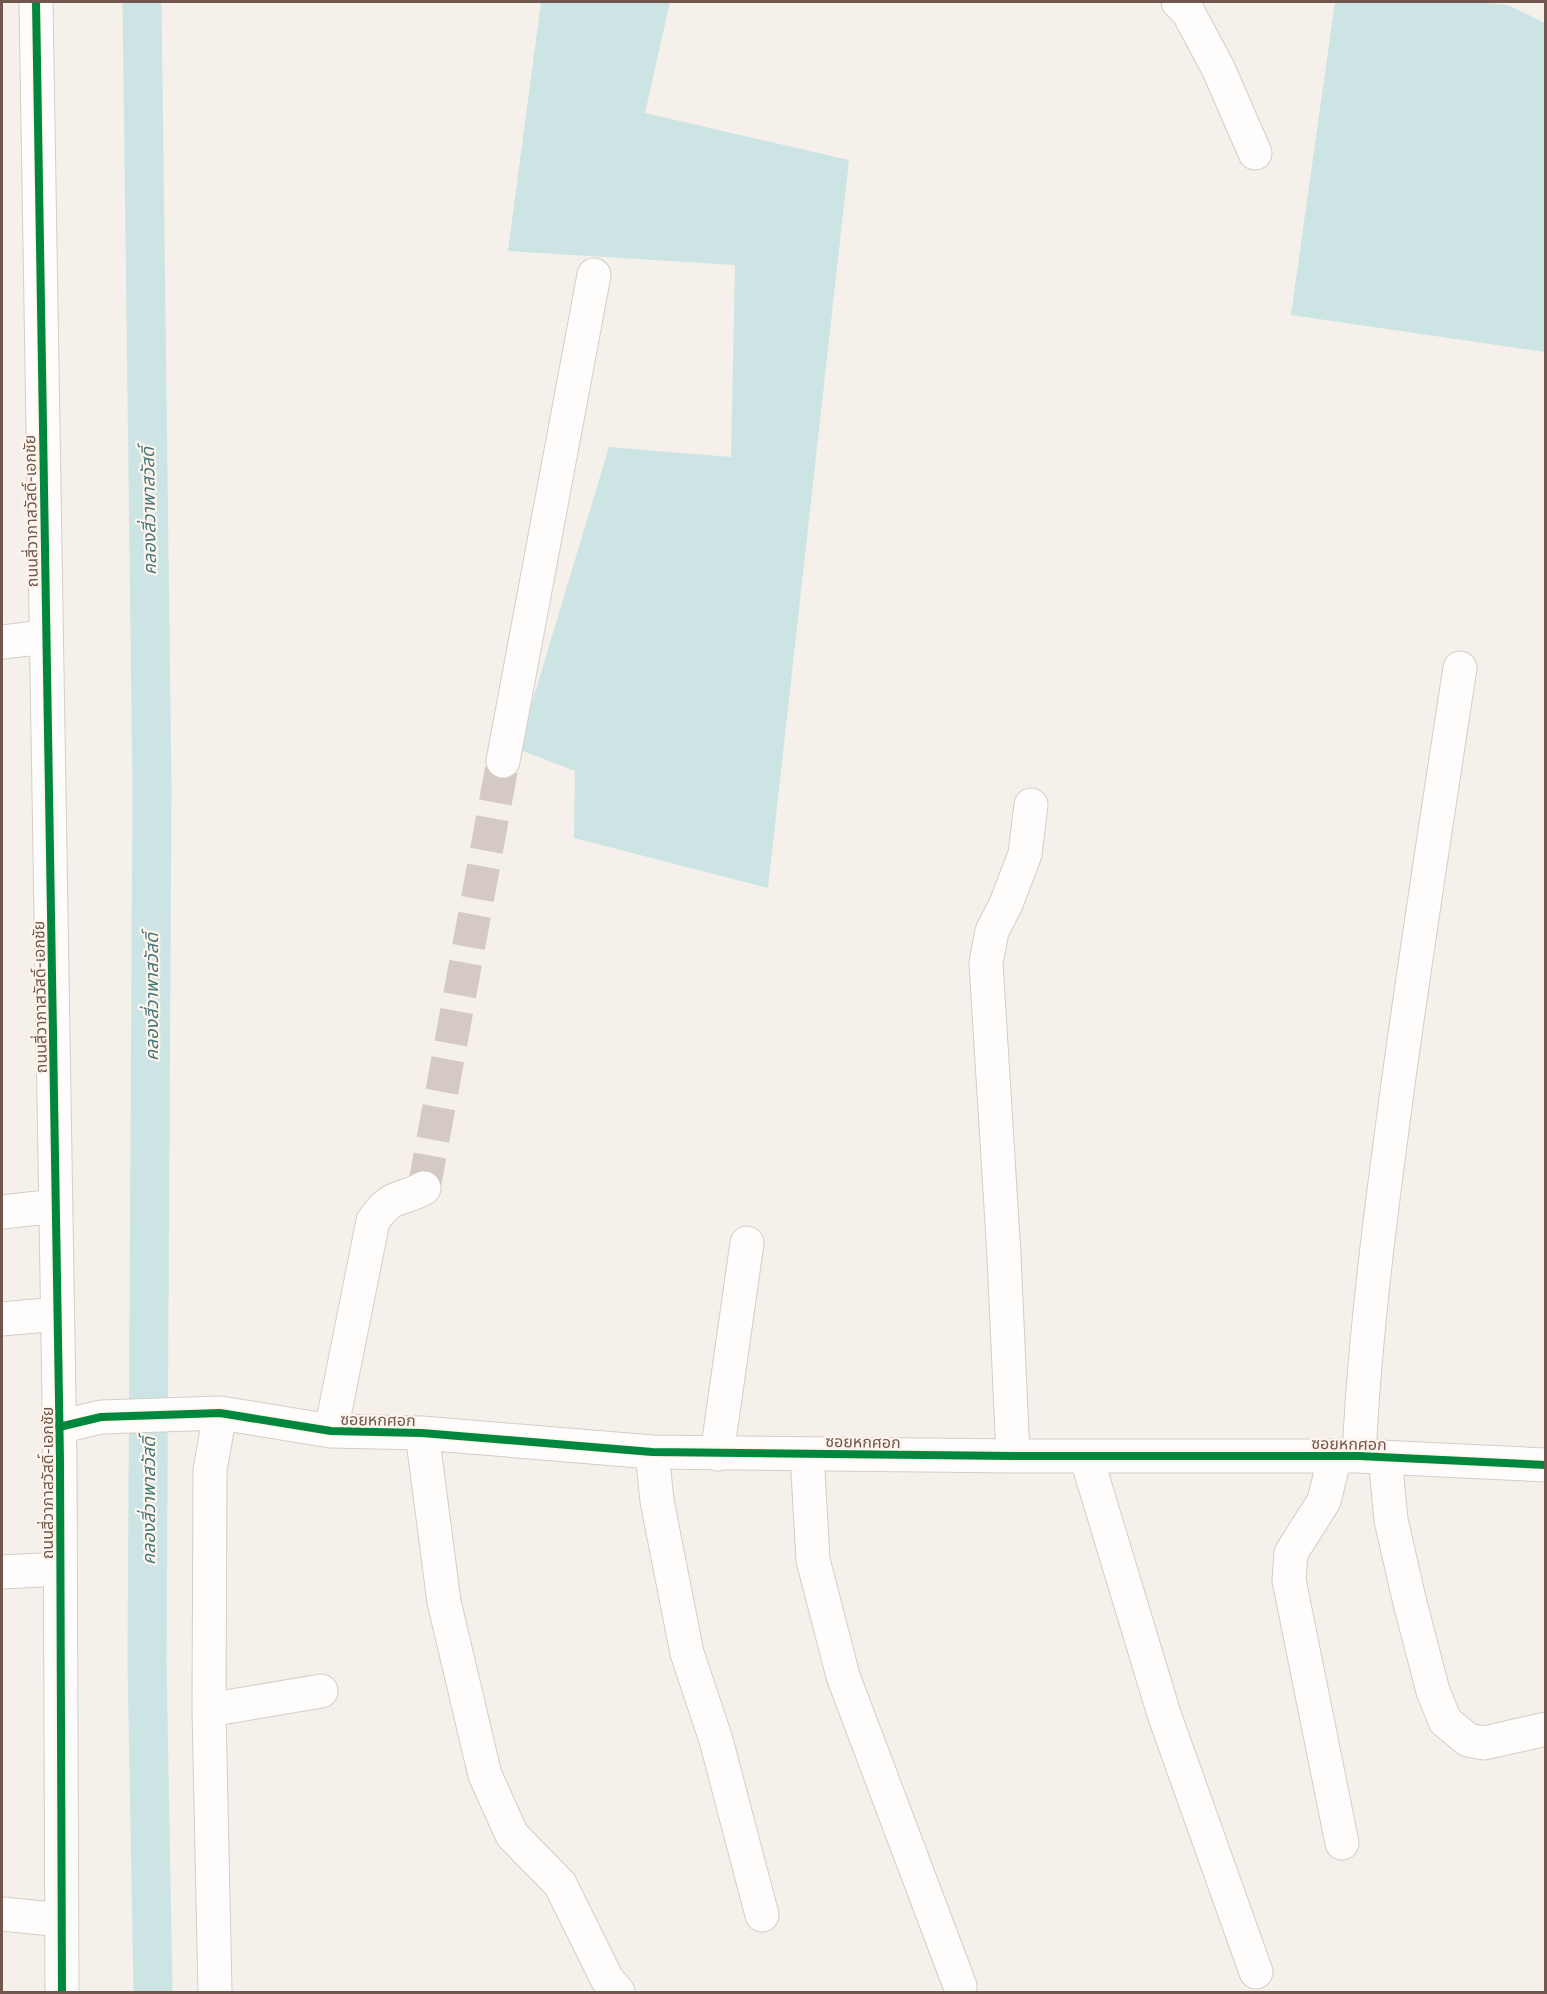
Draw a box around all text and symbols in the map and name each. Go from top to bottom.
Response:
street label: ถนนสี่วาภาสวัสดิ์-เอกชัย [18,435,41,587]
water label: คลองสี่วาพาสวัสดิ์ [135,442,160,575]
street label: ถนนสี่วาภาสวัสดิ์-เอกชัย [27,921,50,1073]
water label: คลองสี่วาพาสวัสดิ์ [139,928,162,1061]
street label: ถนนสี่วาภาสวัสดิ์-เอกชัย [36,1407,56,1559]
street label: ซอยหกศอก [340,1409,416,1429]
street label: ซอยหกศอก [825,1431,901,1451]
water label: คลองสี่วาพาสวัสดิ์ [136,1432,159,1565]
street label: ซอยหกศอก [1311,1433,1387,1453]

